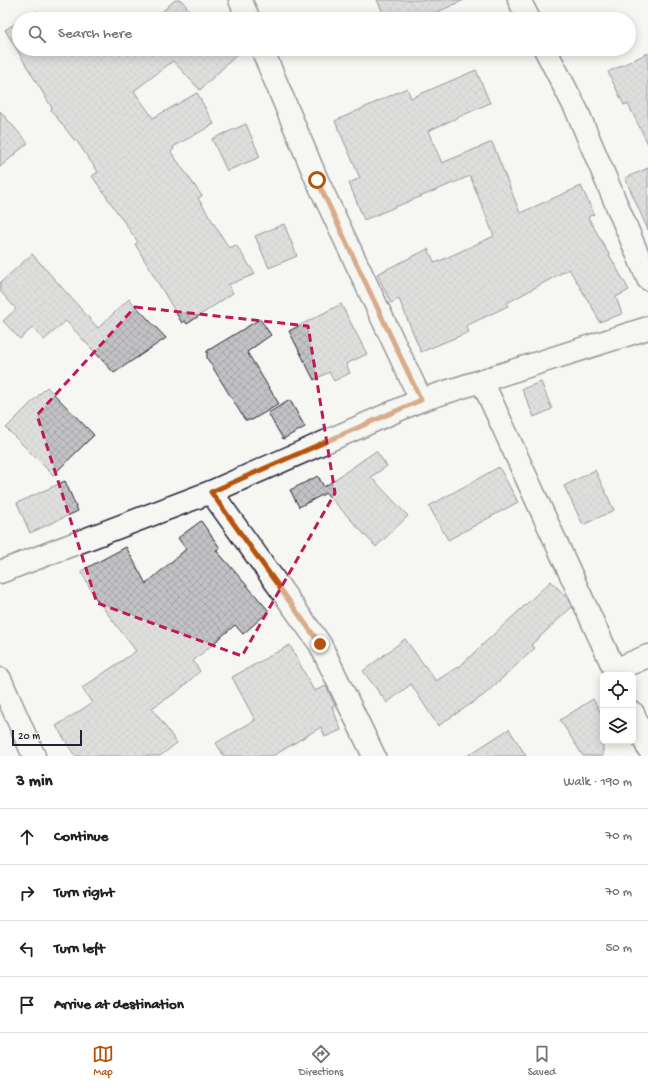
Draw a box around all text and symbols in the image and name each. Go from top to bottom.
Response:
search box [12,12,636,56]
icon: search [26,23,48,45]
text: Search here [58,25,132,43]
route start [308,171,326,189]
route end [311,635,329,653]
map controls [600,672,636,744]
button: locate [600,672,636,708]
button: layers [600,708,636,744]
scale bar [12,728,82,747]
text: 20 m [18,731,40,743]
text: 3 min [16,772,53,792]
text: Walk · 190 m [563,775,632,790]
icon: ahead [16,826,38,848]
text: Continue [54,828,108,846]
text: 70 m [606,829,632,844]
icon: right [16,882,38,904]
text: Turn right [54,884,114,902]
text: 70 m [606,885,632,900]
icon: left [16,938,38,960]
text: Turn left [54,940,105,958]
text: 50 m [605,941,632,956]
icon: arrive [16,994,38,1016]
text: Arrive at destination [54,996,184,1014]
tab: Map [92,1043,114,1079]
tab: Directions [299,1043,343,1079]
tab: Saved [528,1043,556,1079]

